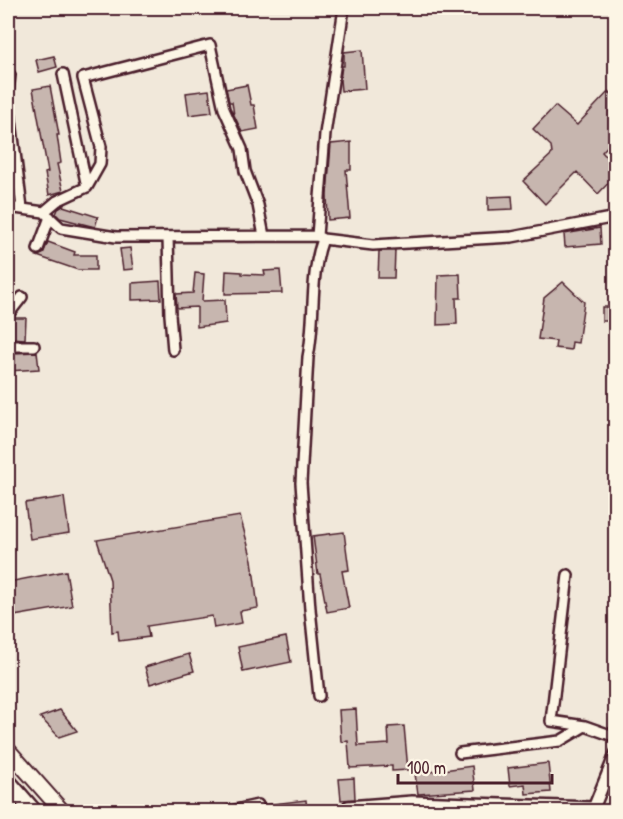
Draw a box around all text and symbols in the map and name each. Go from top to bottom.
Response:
scale bar [398,747,552,785]
text: 100 m [407,755,446,780]

